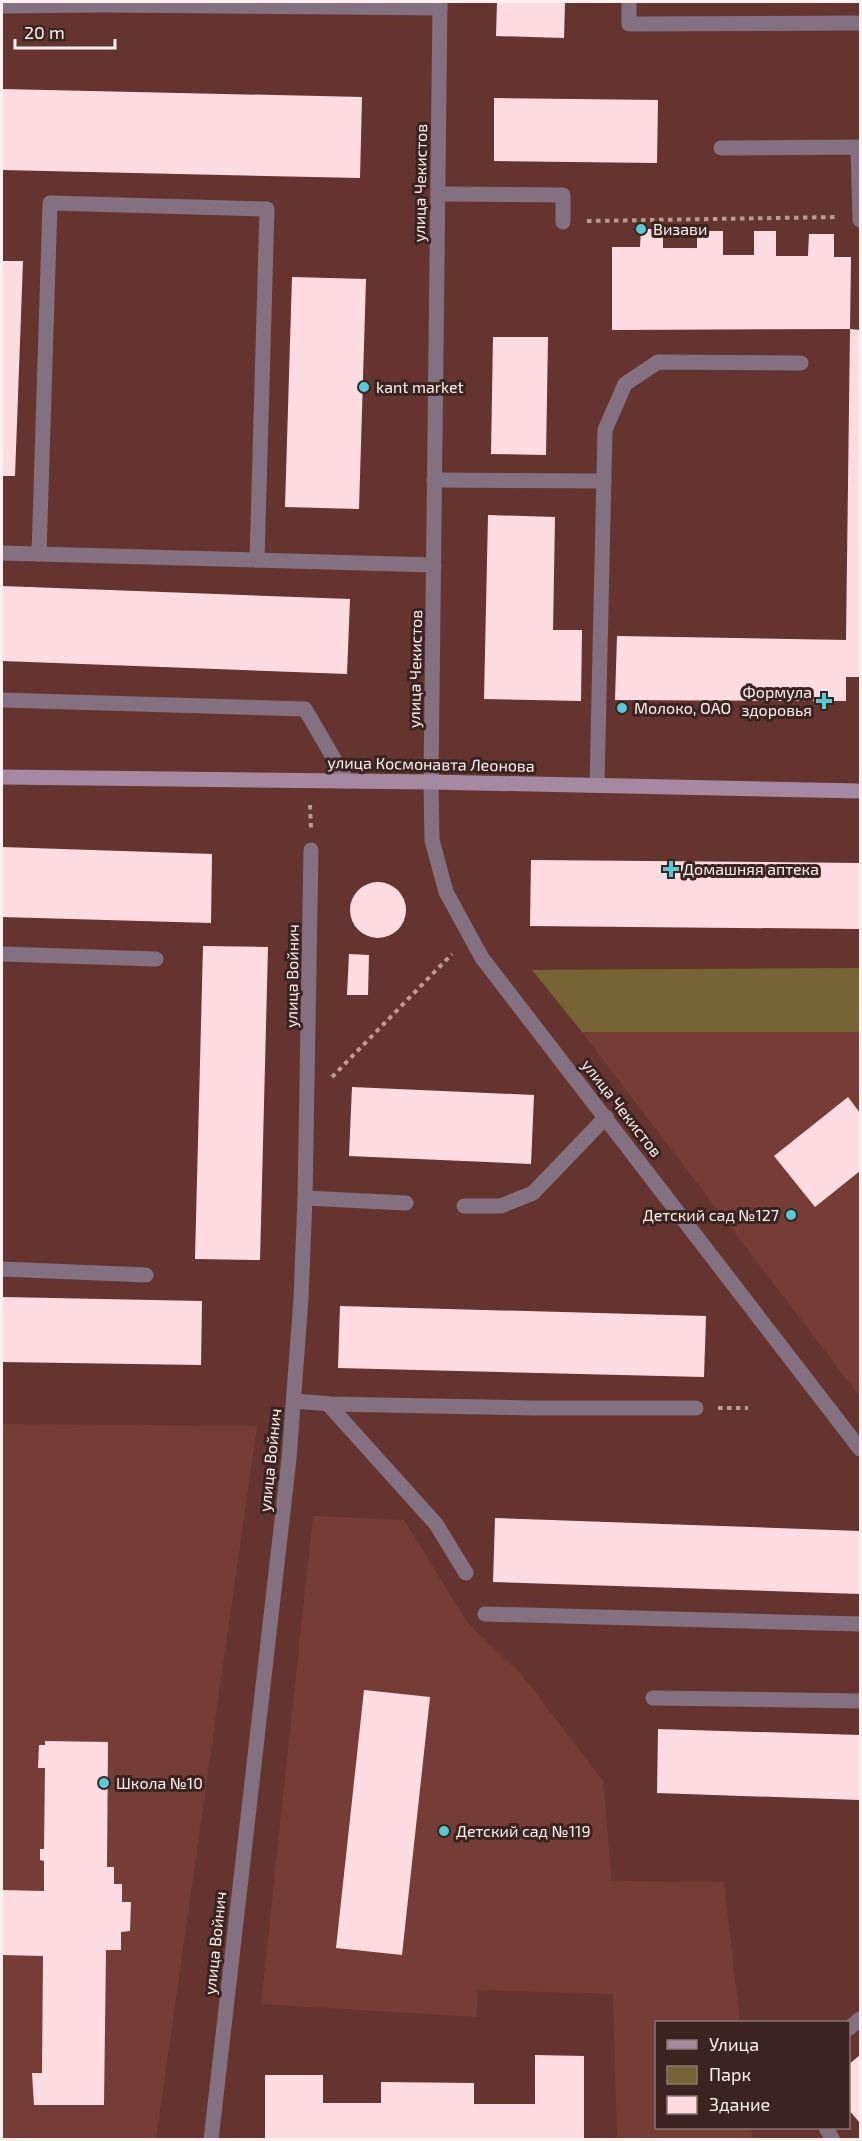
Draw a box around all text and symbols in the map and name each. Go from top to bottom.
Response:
scale bar [15,12,116,50]
text: 20 m [24,21,65,43]
street label: улица Чекистов [409,124,431,242]
place label: Визави [653,219,707,238]
marker: Визави [634,222,648,236]
place label: kant market [376,377,464,396]
marker: kant market [357,380,371,394]
street label: улица Чекистов [404,610,426,728]
place label: Формула здоровья [741,682,812,719]
marker: Формула здоровья [817,694,831,708]
place label: Молоко, ОАО [634,698,731,717]
marker: Молоко, ОАО [615,701,629,715]
street label: улица Космонавта Леонова [327,752,535,776]
place label: Домашняя аптека [683,859,819,878]
marker: Домашняя аптека [664,862,678,876]
street label: улица Войнич [281,924,303,1028]
street label: улица Чекистов [578,1055,666,1161]
place label: Детский сад №127 [643,1205,779,1224]
marker: Детский сад №127 [784,1208,798,1222]
street label: улица Войнич [255,1407,285,1513]
place label: Школа №10 [116,1773,203,1792]
marker: Школа №10 [97,1776,111,1790]
place label: Детский сад №119 [456,1821,591,1840]
marker: Детский сад №119 [437,1824,451,1838]
street label: улица Войнич [200,1890,230,1996]
legend [655,2021,850,2129]
text: Улица [709,2033,759,2055]
text: Парк [709,2063,751,2085]
text: Здание [709,2093,770,2115]

